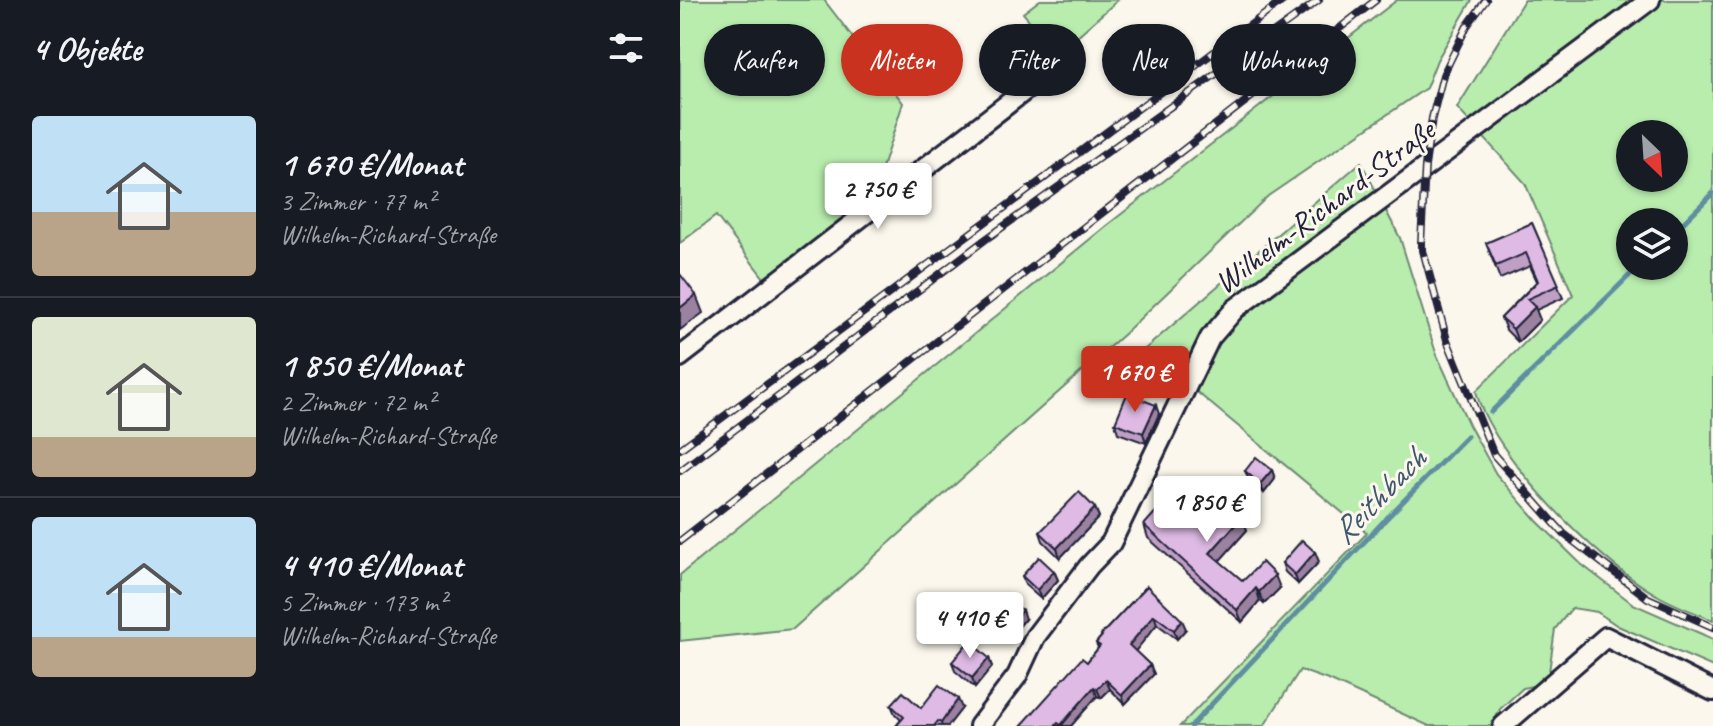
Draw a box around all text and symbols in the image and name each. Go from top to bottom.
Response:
chip: Kaufen [704,24,825,96]
chip: Mieten [841,24,963,96]
chip: Filter [979,24,1086,96]
chip: Neu [1102,24,1195,96]
chip: Wohnung [1211,24,1356,96]
icon: filters [604,26,648,70]
text: 4 Objekte [32,27,142,70]
street label: Wilhelm-Richard-Straße [1206,108,1445,303]
north arrow [1616,120,1688,192]
map controls [1616,120,1688,280]
text: 1 670 €/Monat [280,142,463,185]
icon: home [96,148,192,244]
pin: 2 750 € [804,163,952,231]
text: 2 750 € [843,172,913,205]
text: 3 Zimmer · 77 m² [280,185,435,218]
button: layers [1616,208,1688,280]
text: Wilhelm-Richard-Straße [280,218,496,251]
text: 1 850 €/Monat [280,343,462,386]
pin: 1 670 € [1061,346,1209,414]
icon: home [96,349,192,445]
text: 1 670 € [1099,355,1171,388]
text: 2 Zimmer · 72 m² [280,386,435,419]
text: Wilhelm-Richard-Straße [280,419,496,452]
water label: Reithbach [1322,436,1437,553]
pin: 1 850 € [1133,476,1281,544]
text: 1 850 € [1172,485,1242,518]
text: 4 410 €/Monat [280,543,462,586]
icon: home [96,549,192,645]
text: 5 Zimmer · 173 m² [280,586,446,619]
pin: 4 410 € [896,592,1044,660]
text: 4 410 € [934,601,1006,634]
text: Wilhelm-Richard-Straße [280,619,496,652]

